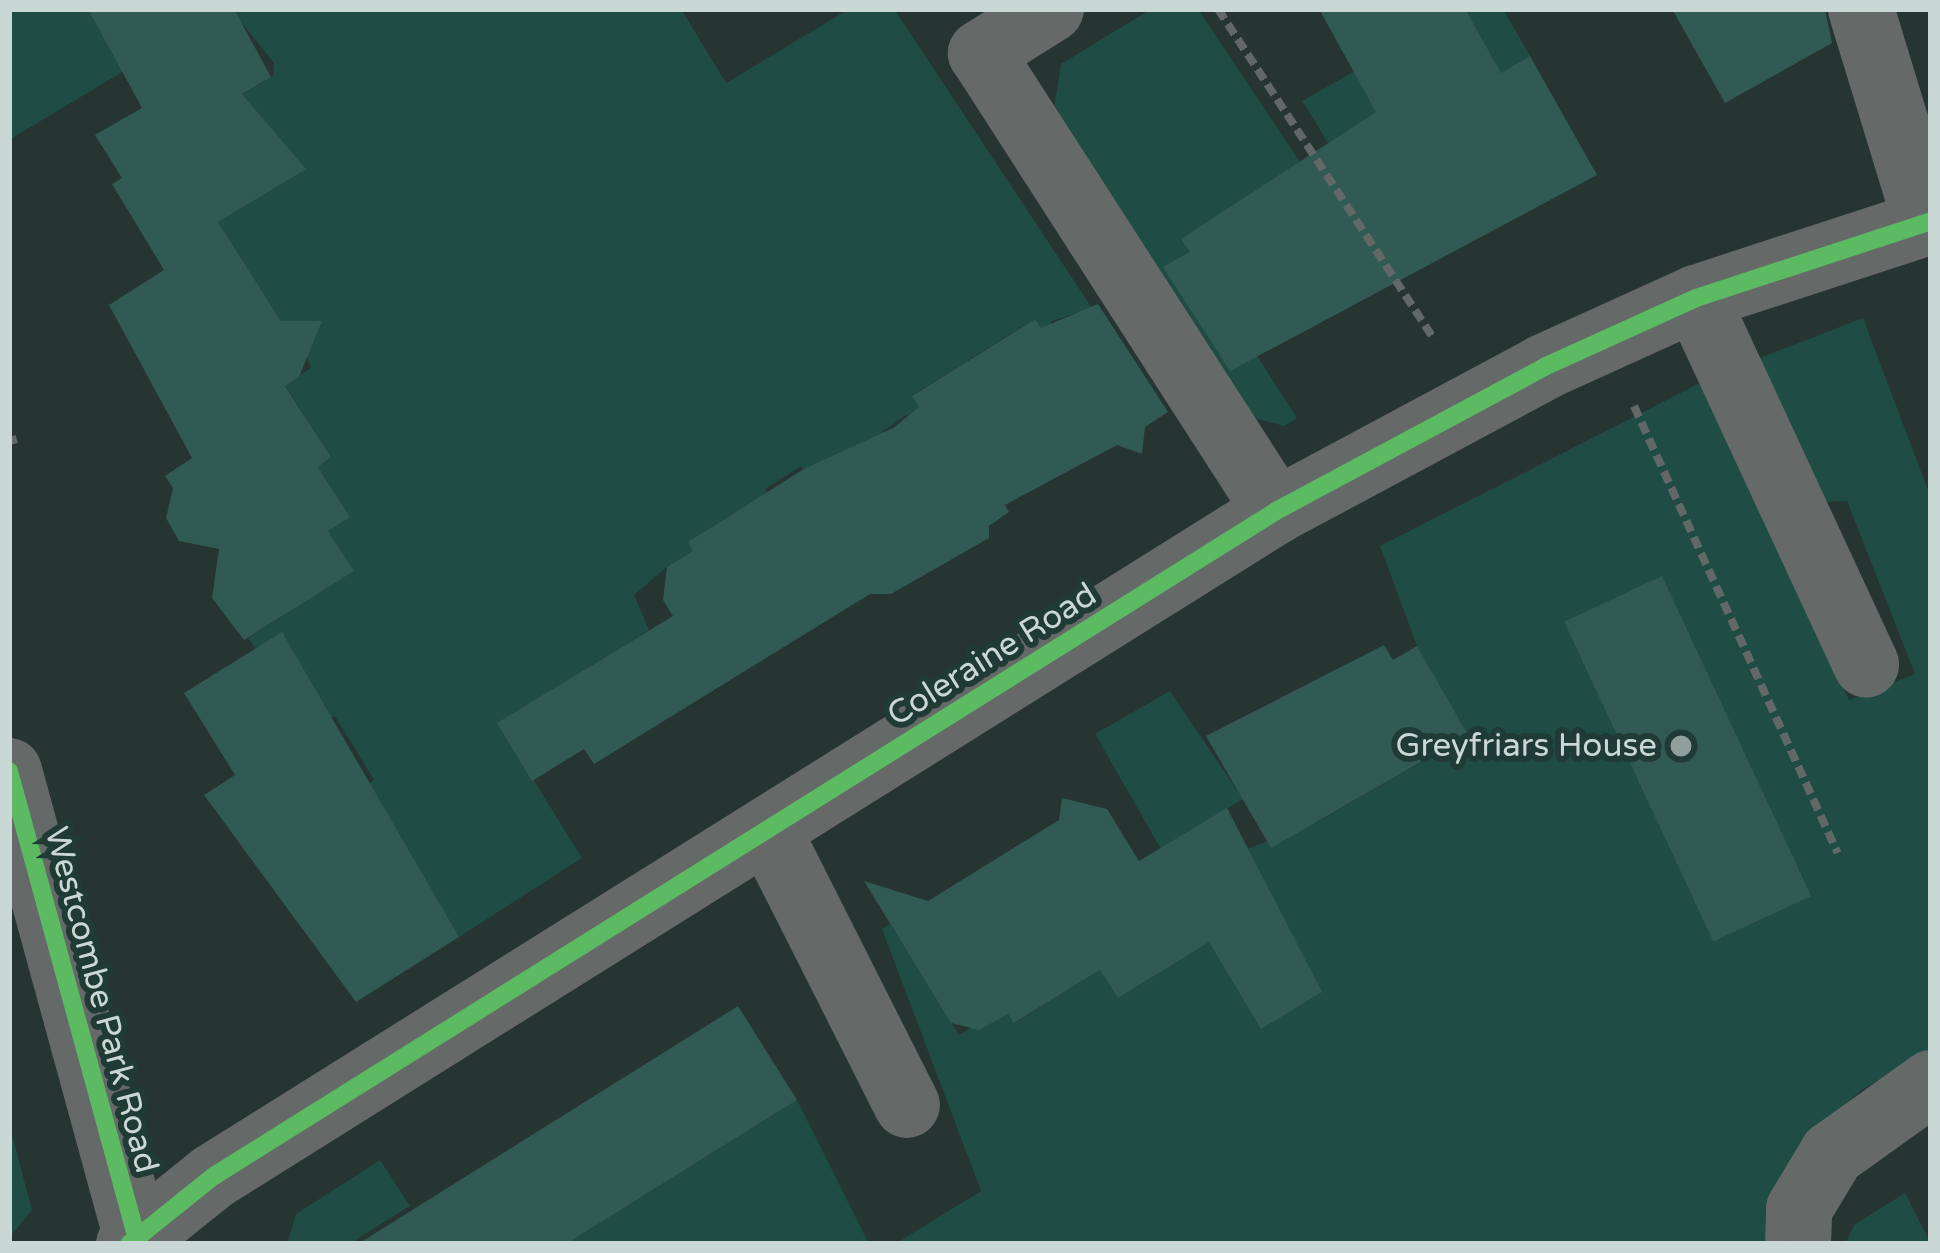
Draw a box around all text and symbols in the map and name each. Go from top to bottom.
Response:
street label: Coleraine Road [880,575,1104,735]
place label: Greyfriars House [1395,726,1657,766]
marker: Greyfriars House [1668,733,1694,759]
street label: Westcombe Park Road [36,823,166,1177]

